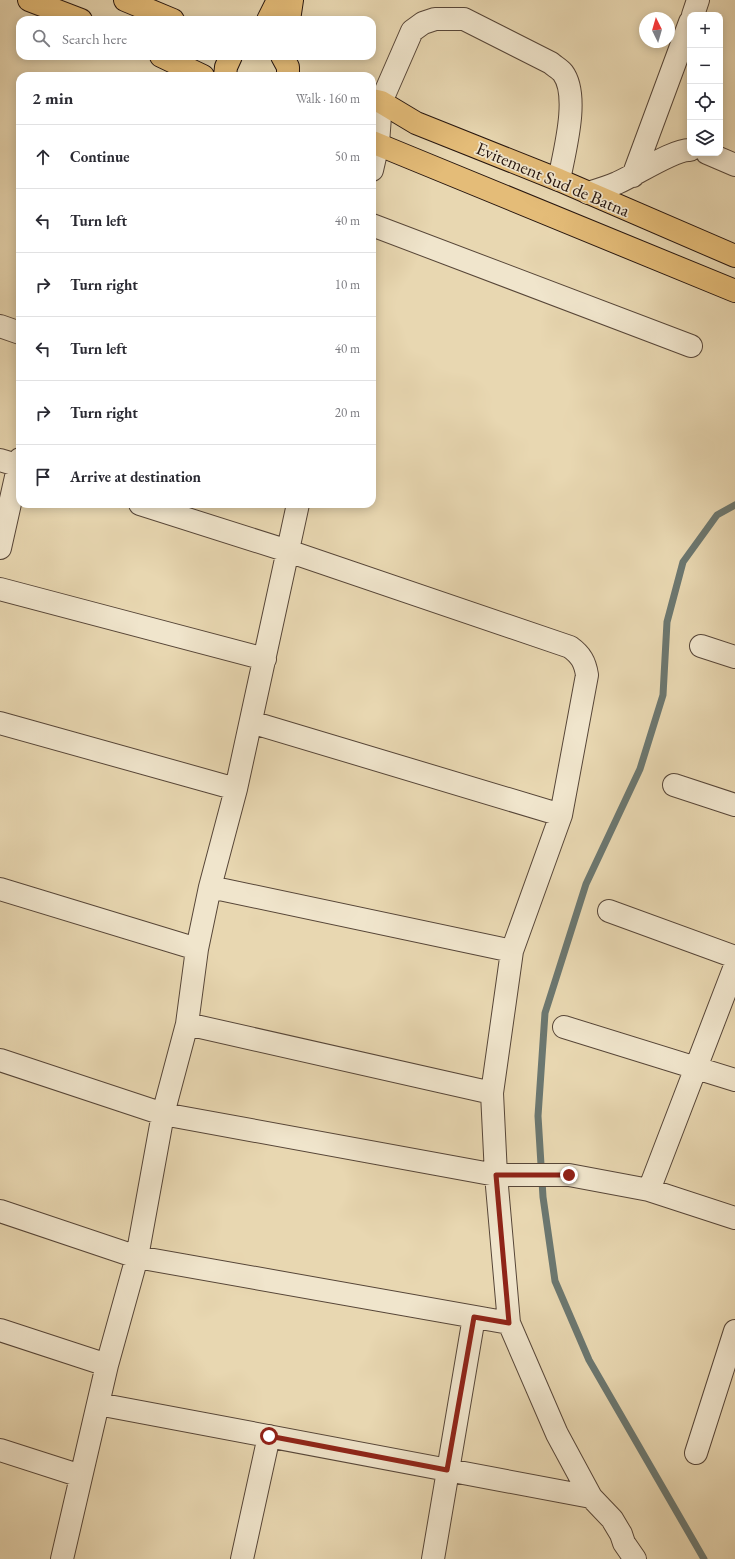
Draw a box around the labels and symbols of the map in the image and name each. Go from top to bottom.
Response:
north arrow [639,12,675,48]
street label: Evitement Sud de Batna [473,136,634,222]
route end [560,1166,578,1184]
route start [260,1427,278,1445]

